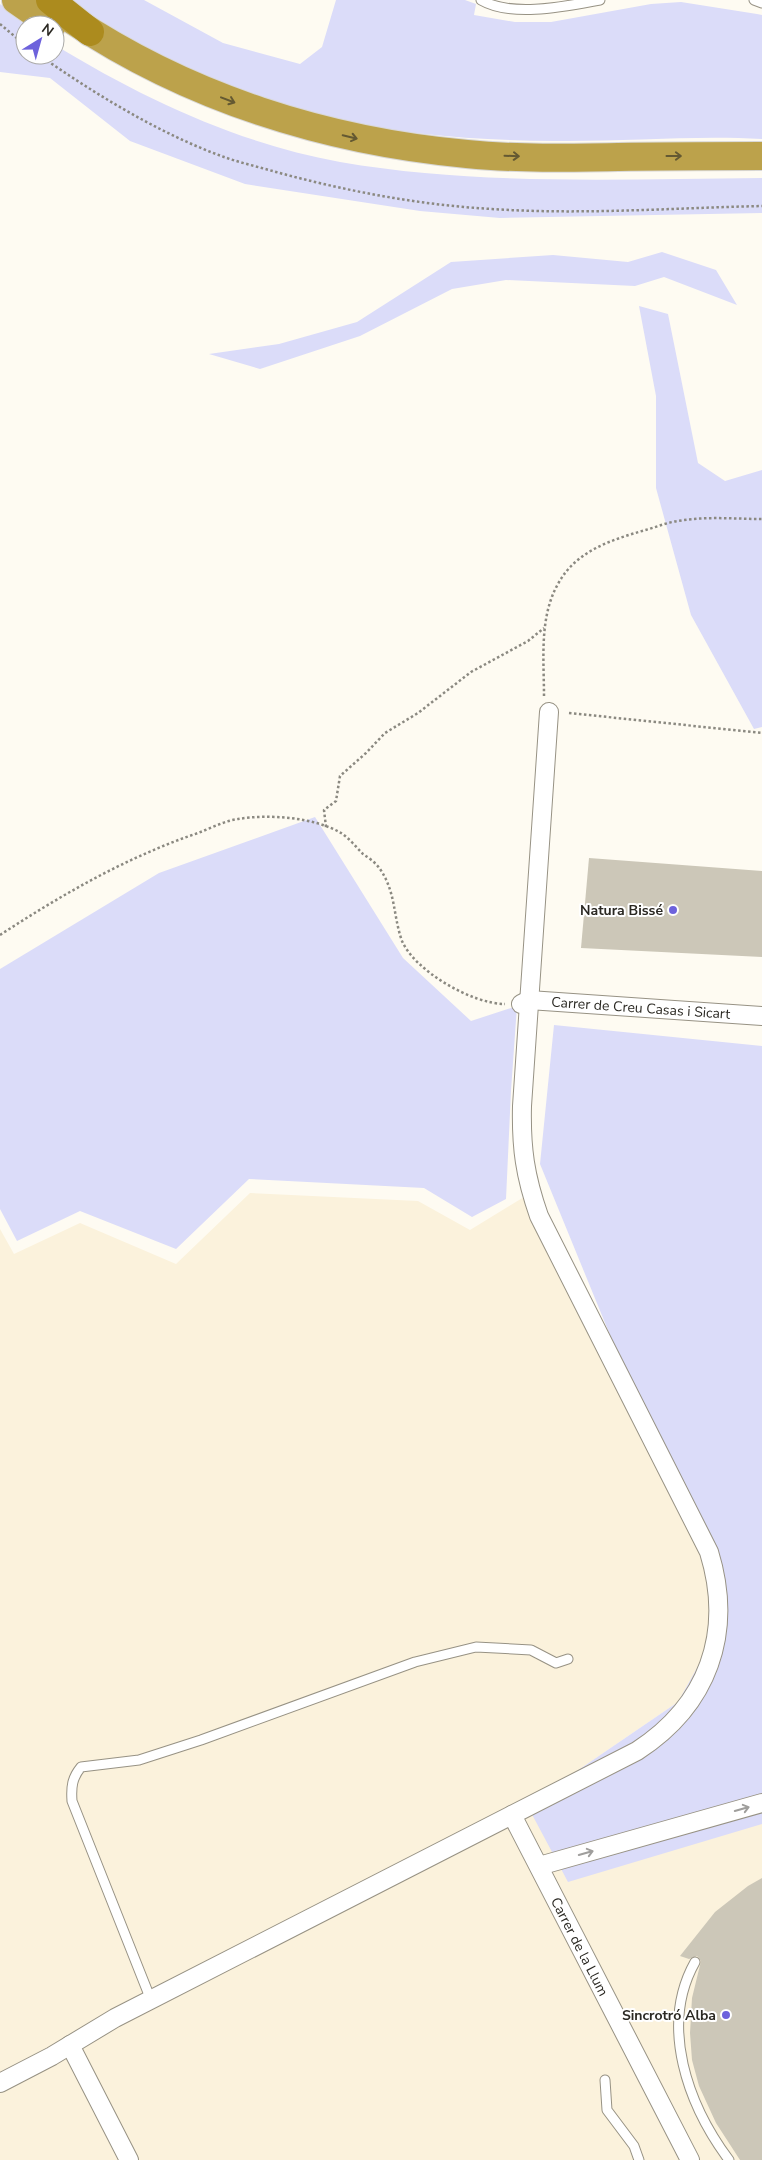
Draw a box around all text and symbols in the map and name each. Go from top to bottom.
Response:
north arrow [15,15,65,65]
text: N [38,19,57,41]
one-way arrow [220,96,235,106]
one-way arrow [342,133,358,142]
one-way arrow [666,151,682,161]
one-way arrow [503,152,519,161]
place label: Natura Bissé [580,901,663,920]
marker: Natura Bissé [667,904,679,916]
street label: Carrer de Creu Casas i Sicart [551,992,731,1023]
one-way arrow [734,1803,750,1813]
one-way arrow [577,1847,593,1857]
street label: Carrer de la Llum [546,1894,613,1999]
place label: Sincrotró Alba [622,2006,716,2025]
marker: Sincrotró Alba [720,2009,732,2021]

